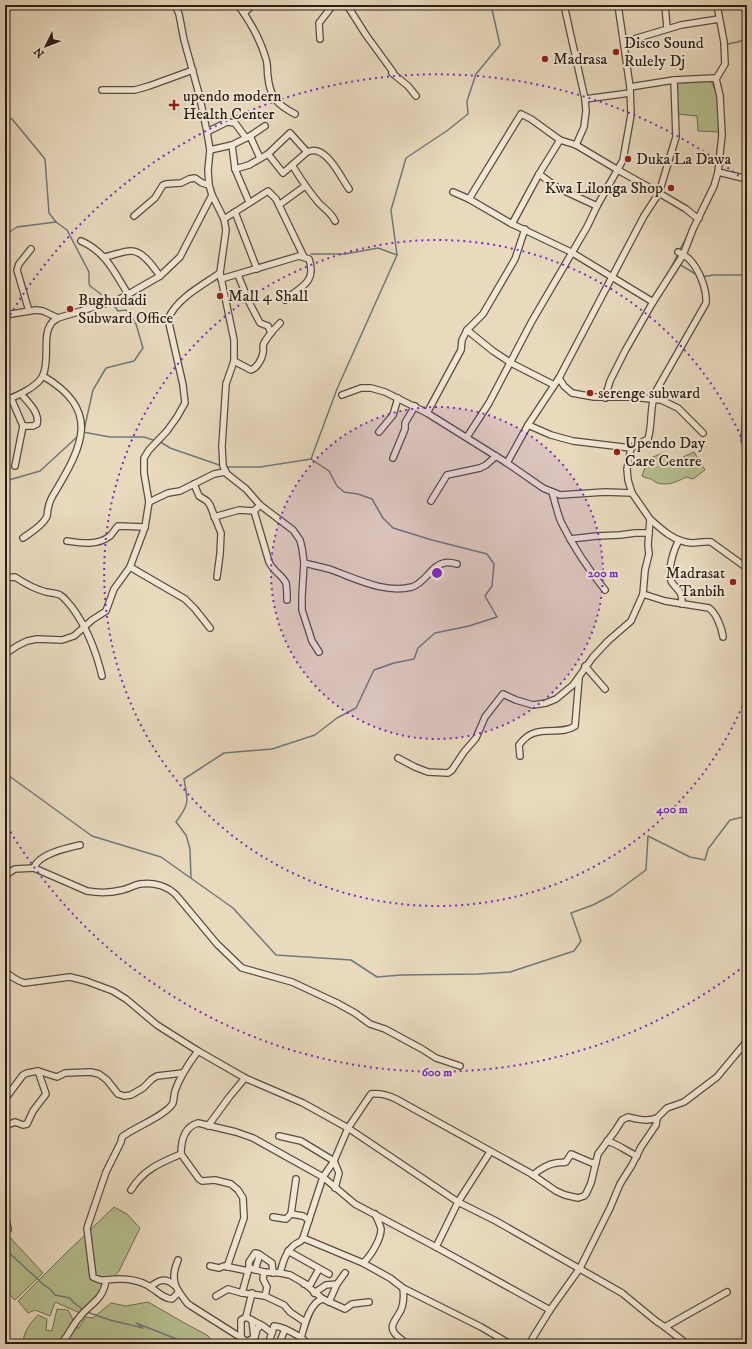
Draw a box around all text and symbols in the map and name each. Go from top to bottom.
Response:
north arrow [26,26,66,66]
place label: Disco Sound Rulely Dj [624,33,704,71]
text: N [31,44,48,60]
marker: Disco Sound Rulely Dj [611,47,621,57]
place label: Madrasa [553,49,608,69]
marker: Madrasa [540,54,550,64]
place label: upendo modern Health Center [183,86,282,124]
marker: upendo modern Health Center [168,99,180,111]
place label: Duka La Dawa [636,149,731,169]
marker: Duka La Dawa [623,154,633,164]
place label: Kwa Lilonga Shop [545,178,663,198]
marker: Kwa Lilonga Shop [666,183,676,193]
place label: Mall 4 Shall [228,286,308,306]
place label: Bughudadi Subward Office [78,290,174,328]
marker: Mall 4 Shall [215,291,225,301]
marker: Bughudadi Subward Office [65,304,75,314]
place label: serenge subward [598,383,700,403]
marker: serenge subward [585,388,595,398]
place label: Upendo Day Care Centre [625,433,706,471]
marker: Upendo Day Care Centre [612,447,622,457]
place label: Madrasat Tanbih [666,563,726,601]
centre of rings [430,566,444,580]
text: 200 m [588,566,618,581]
marker: Madrasat Tanbih [728,577,738,587]
text: 400 m [655,802,688,817]
text: 600 m [422,1065,452,1080]

